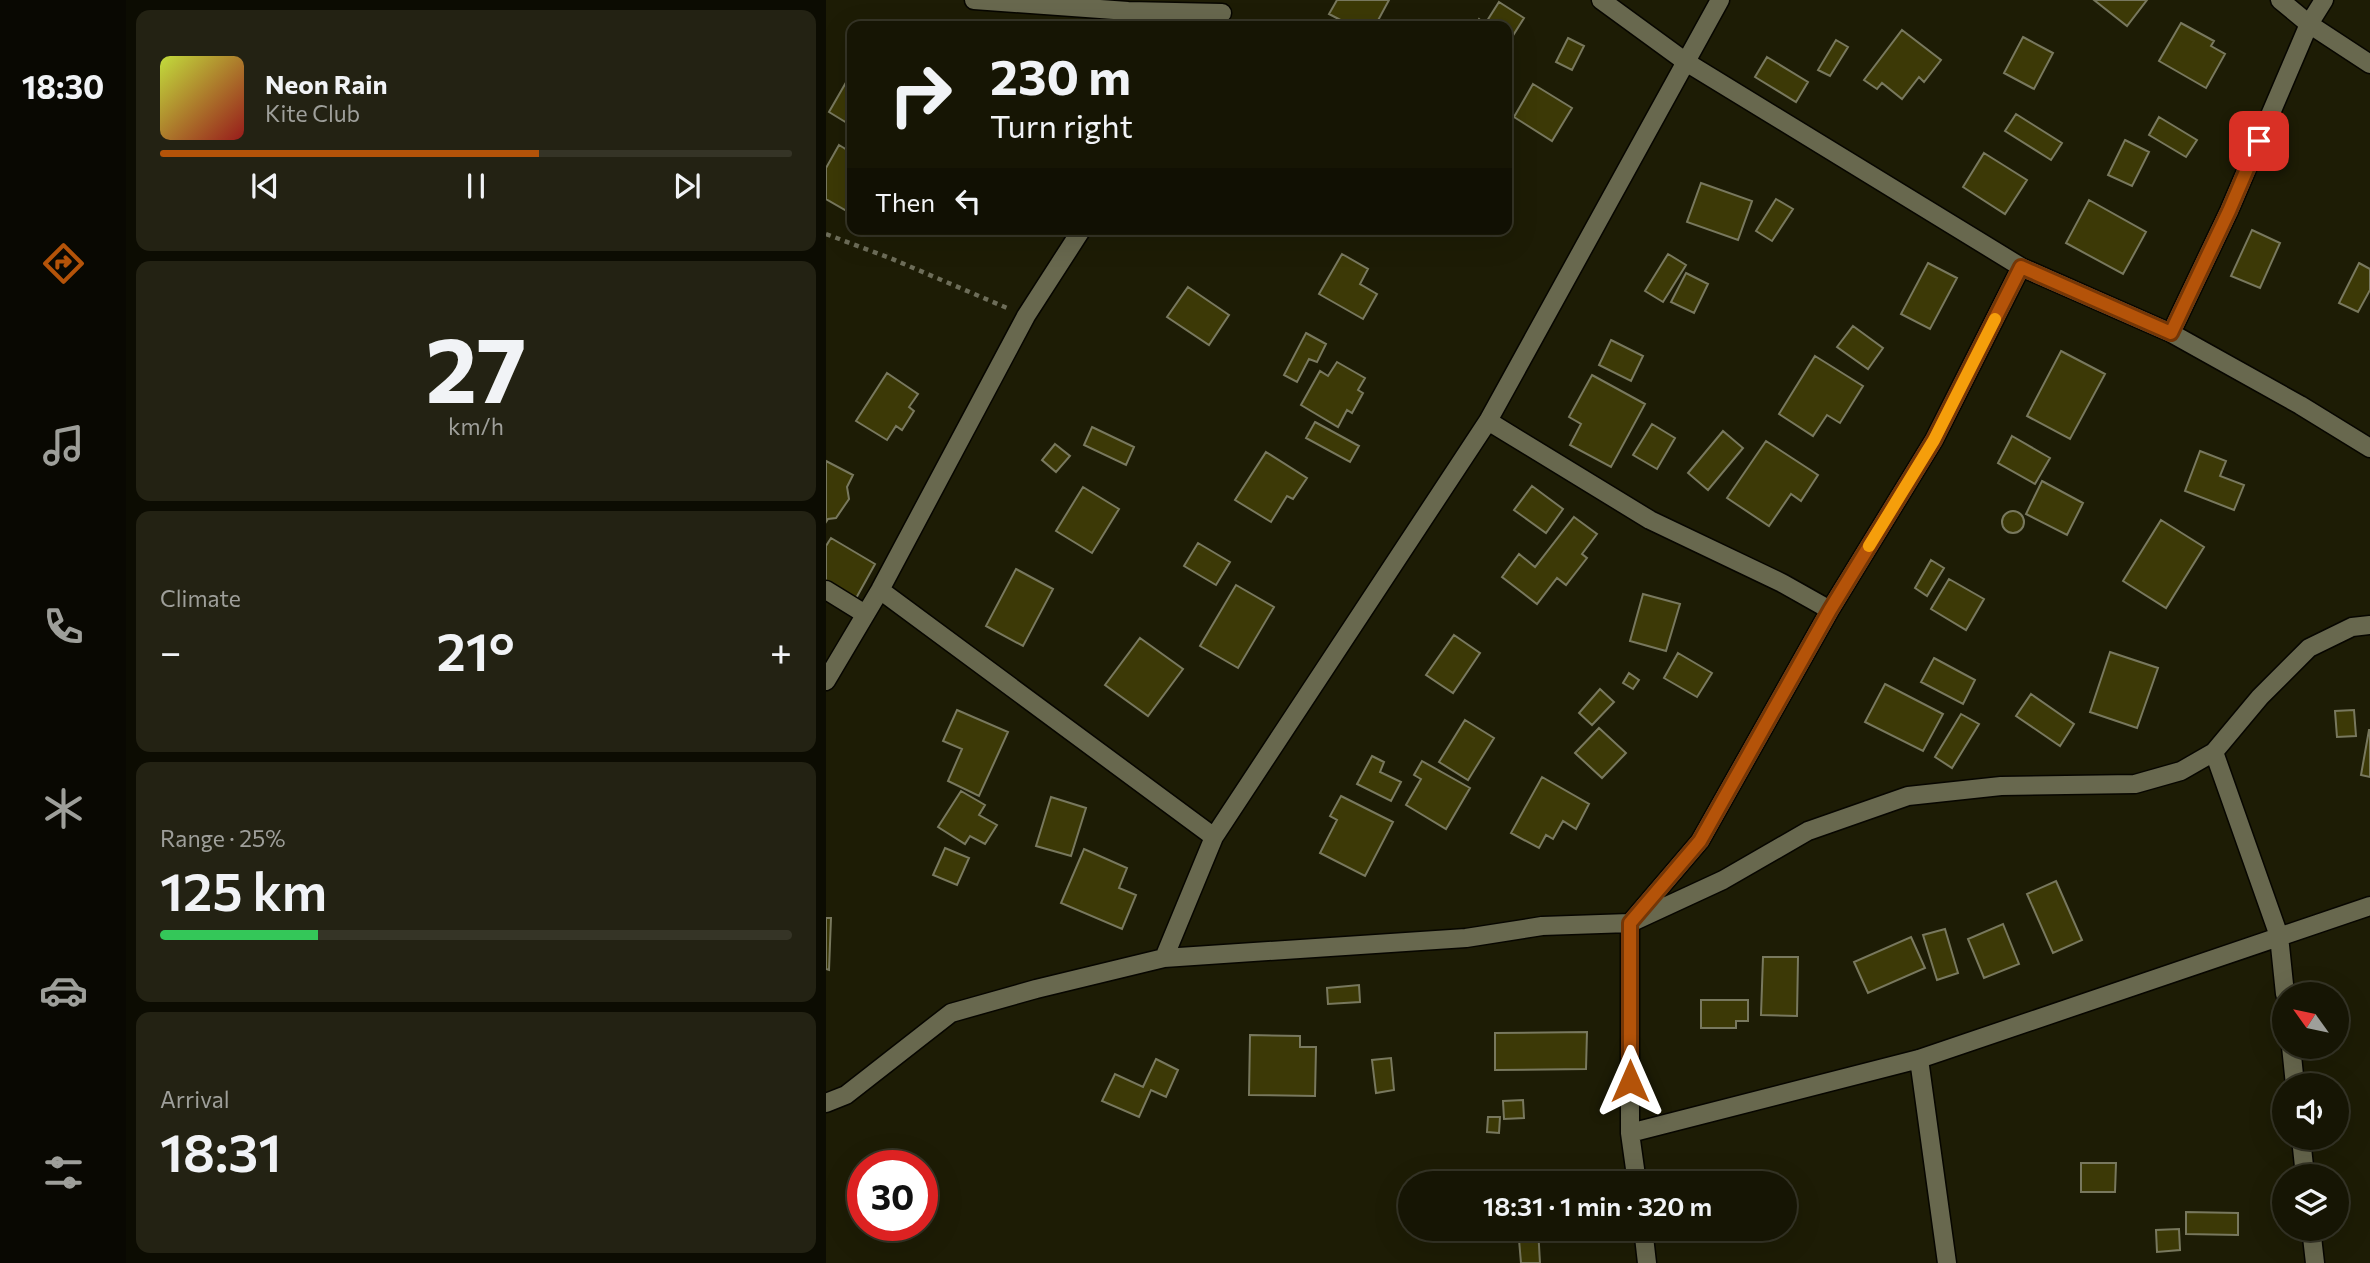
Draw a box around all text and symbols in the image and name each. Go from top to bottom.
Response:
text: 230 m [990,45,1131,105]
icon: right [875,49,966,140]
text: 18:30 [22,66,104,106]
text: Neon Rain [265,68,388,99]
text: Kite Club [265,99,360,127]
text: Turn right [990,105,1133,145]
pin [2229,111,2289,171]
icon: arrive [2240,122,2278,160]
icon: previous [246,167,284,205]
icon: pause [457,167,495,205]
icon: next [668,167,706,205]
icon: left [949,182,987,220]
text: Then [875,186,935,217]
icon: directions [39,239,88,288]
text: 27 [425,310,527,422]
text: km/h [448,412,504,440]
icon: music [39,421,88,470]
text: Climate [160,584,241,612]
icon: phone [39,602,88,651]
text: 21° [436,618,515,682]
text: − [160,627,182,674]
text: + [770,627,792,674]
icon: climate [39,784,88,833]
text: Range · 25% [160,824,285,852]
text: 125 km [160,858,327,922]
icon: car [39,966,88,1015]
north arrow [2272,982,2348,1059]
map controls [2272,982,2349,1241]
position arrow [1593,1044,1667,1118]
button: sound [2272,1073,2349,1150]
text: Arrival [160,1085,230,1113]
text: 18:31 [160,1119,282,1183]
icon: filters [39,1148,88,1197]
speed limit sign: 30 [847,1150,938,1241]
button: layers [2272,1164,2349,1241]
text: 18:31 · 1 min · 320 m [1483,1190,1712,1221]

